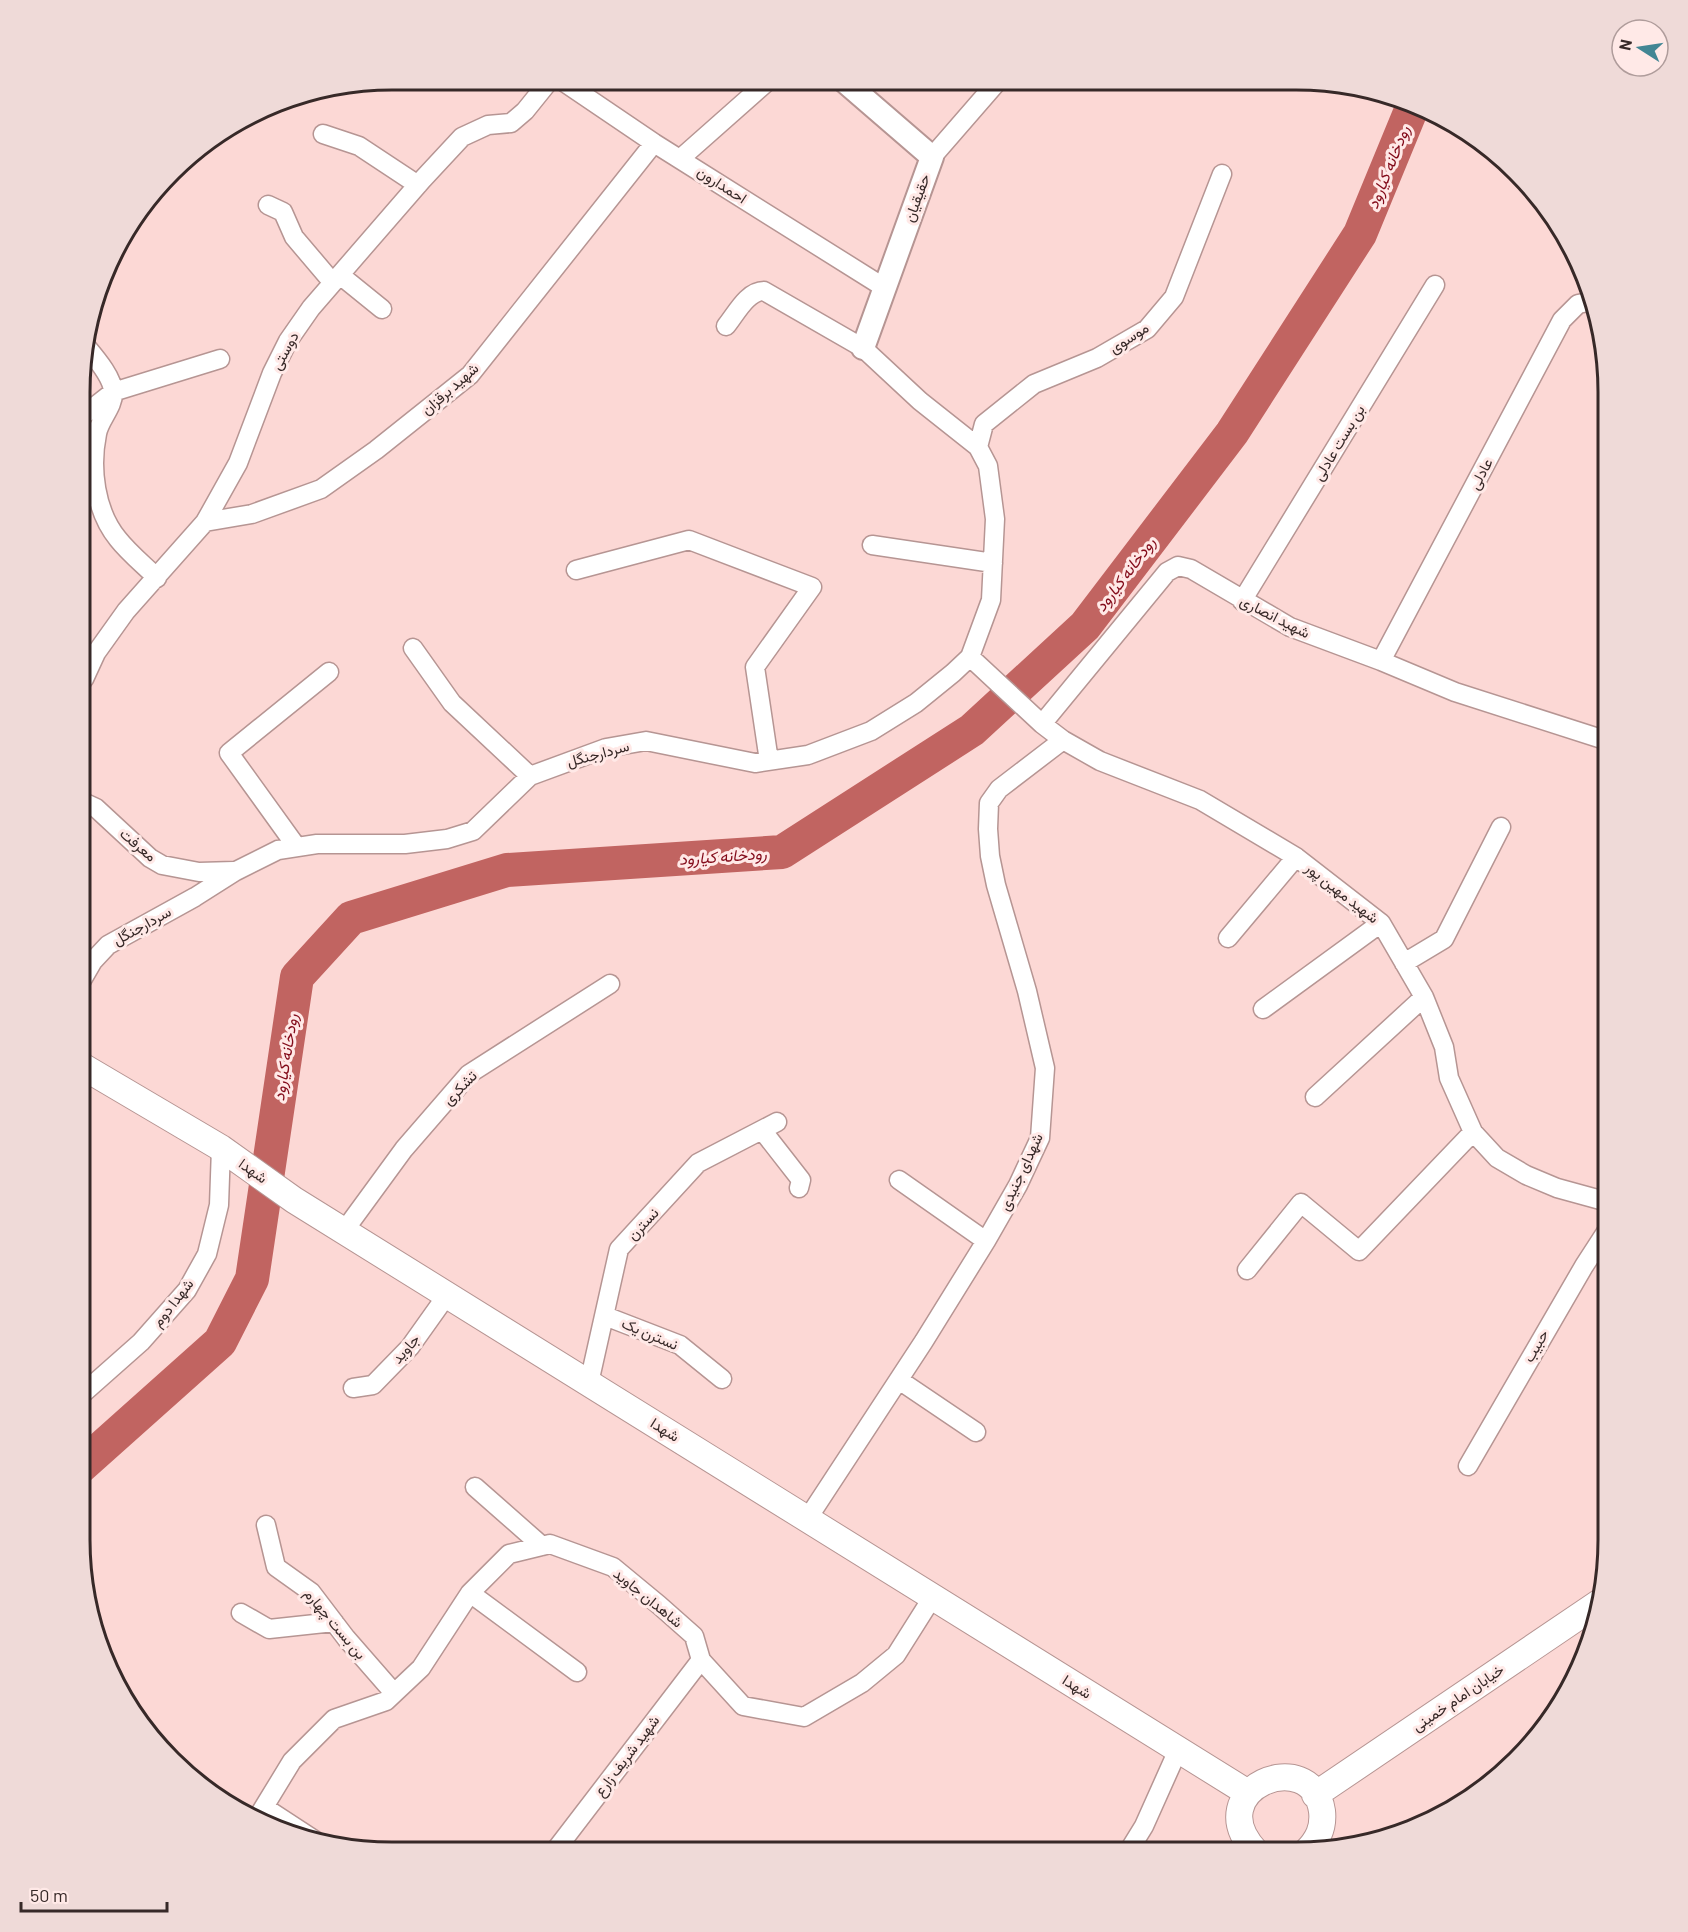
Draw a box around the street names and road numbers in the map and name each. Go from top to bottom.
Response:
street label: احمدارون [694,162,751,208]
street label: حقیقیان [899,171,934,225]
street label: موسوی [1105,318,1153,358]
street label: دوستی [266,328,304,374]
street label: شهید برقزان [417,358,483,419]
street label: بن بست عادلی [1308,401,1370,485]
street label: عادلی [1464,455,1498,493]
street label: شهید انصاری [1237,591,1314,643]
street label: سردارجنگل [565,736,631,771]
street label: معرفت [116,824,161,865]
street label: شهید مهین پور [1300,857,1383,928]
street label: سردارجنگل [109,902,174,949]
street label: تشکری [438,1066,482,1110]
street label: شهدای جنیدی [994,1130,1048,1214]
street label: شهدا [235,1154,271,1187]
street label: نسترن [623,1203,662,1244]
street label: شهدا دوم [148,1274,198,1331]
street label: نسترن یک [619,1313,681,1354]
street label: حبیب [1519,1326,1552,1365]
street label: جاوید [388,1330,424,1367]
street label: شهدا [647,1413,683,1446]
street label: شاهدان جاوید [610,1564,687,1632]
street label: بن بست چهارم [300,1584,370,1664]
street label: خیابان امام خمینی [1408,1660,1508,1736]
street label: شهدا [1059,1670,1095,1703]
street label: شهید شریف زارع [590,1711,665,1801]

